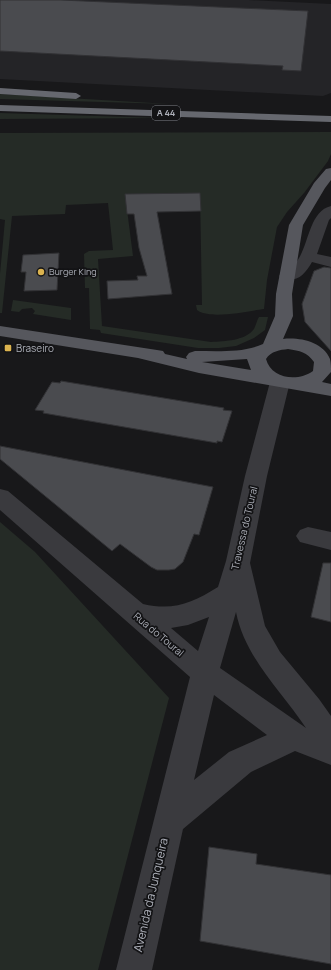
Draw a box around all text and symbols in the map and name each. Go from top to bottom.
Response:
road number: A 44 [152,106,180,120]
place label: Burger King [49,265,97,278]
marker: Burger King [36,267,46,277]
place label: Braseiro [16,341,54,355]
marker: Braseiro [3,343,13,353]
street label: Travessa do Toural [228,485,260,571]
street label: Rua do Toural [131,609,187,659]
street label: Avenida da Junqueira [129,836,172,954]

